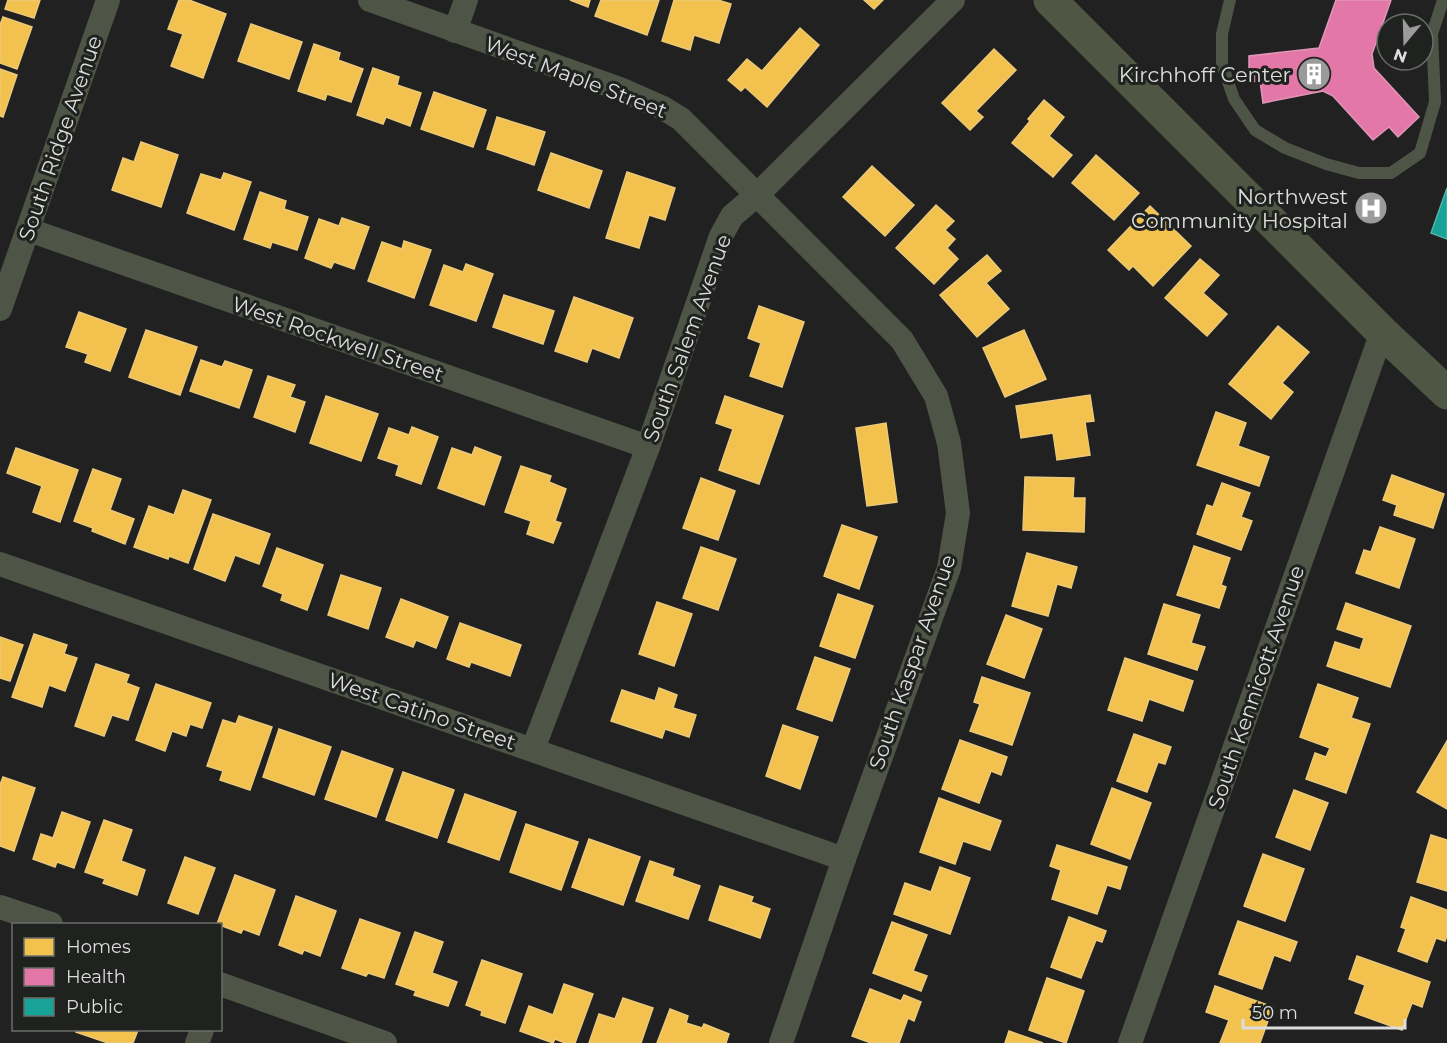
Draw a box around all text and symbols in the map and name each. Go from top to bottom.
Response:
north arrow [1375,12,1435,72]
street label: West Maple Street [481,31,671,123]
street label: South Ridge Avenue [13,32,107,244]
text: N [1391,45,1409,67]
building icon: Kirchhoff Center [1296,56,1332,92]
place label: Kirchhoff Center [1119,62,1291,87]
place label: Northwest Community Hospital [1131,184,1348,233]
hospital icon: Northwest Community Hospital [1353,190,1389,226]
street label: South Salem Avenue [638,231,736,445]
street label: West Rockwell Street [229,291,447,387]
street label: South Kaspar Avenue [863,551,961,773]
street label: South Kennicott Avenue [1203,562,1309,812]
street label: West Catino Street [325,667,519,755]
legend [12,923,222,1031]
text: Homes [66,936,131,958]
text: Health [66,966,126,988]
scale bar [1243,992,1405,1030]
text: Public [66,996,123,1018]
text: 50 m [1252,1002,1298,1024]

